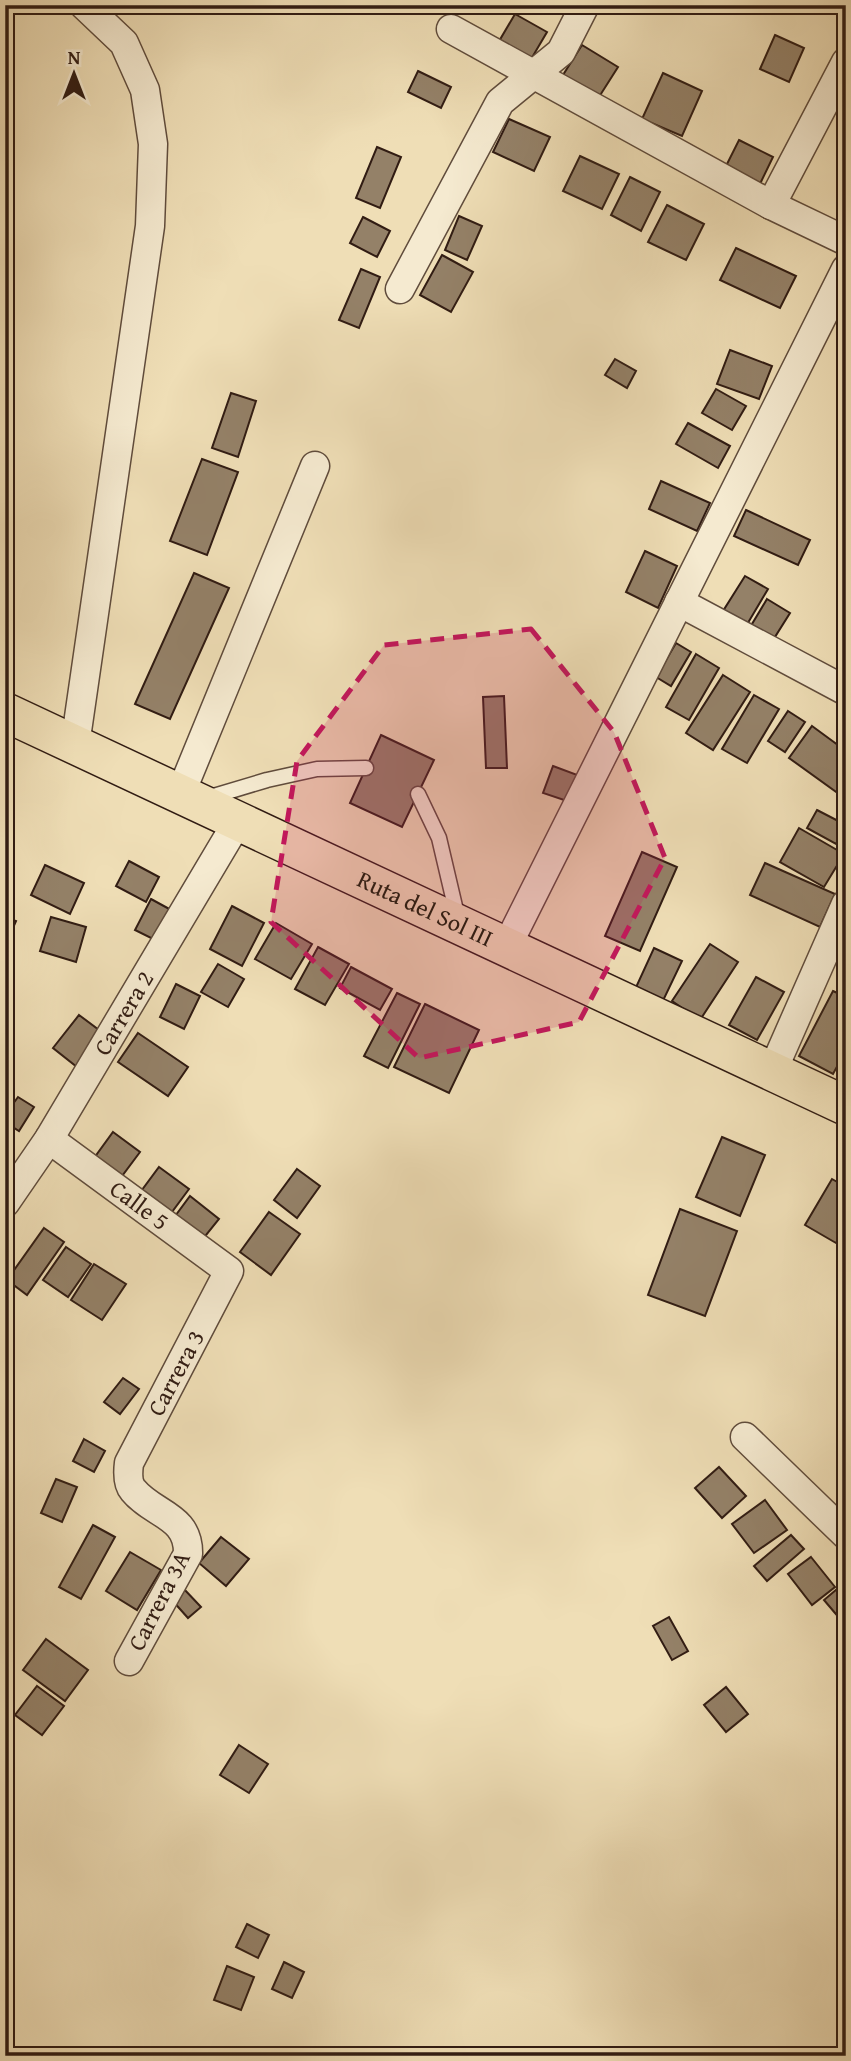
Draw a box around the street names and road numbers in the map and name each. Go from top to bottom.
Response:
street label: Ruta del Sol III [352,862,499,955]
street label: Carrera 2 [85,964,162,1062]
street label: Calle 5 [103,1171,177,1238]
street label: Carrera 3 [138,1324,213,1422]
street label: Carrera 3A [119,1545,199,1657]

